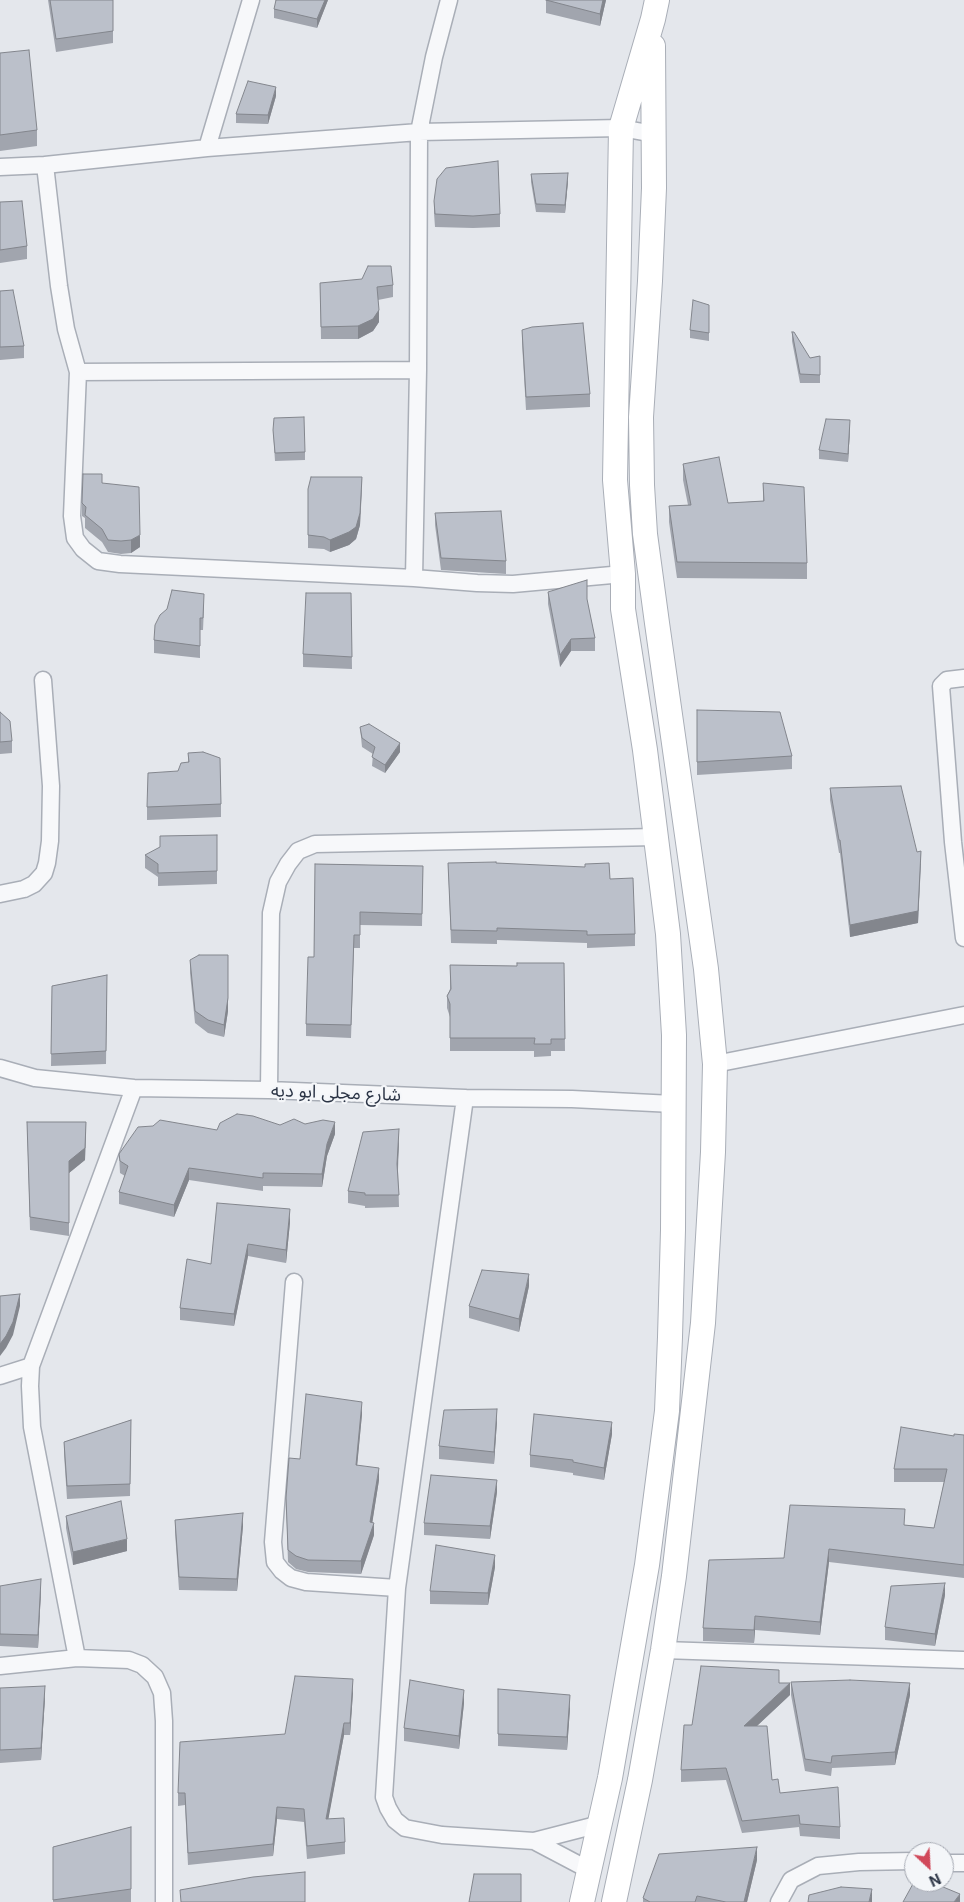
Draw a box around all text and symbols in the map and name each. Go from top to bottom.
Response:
street label: شارع مجلى ابو ديه [271,1080,401,1106]
north arrow [904,1842,954,1892]
text: N [927,1870,944,1890]

